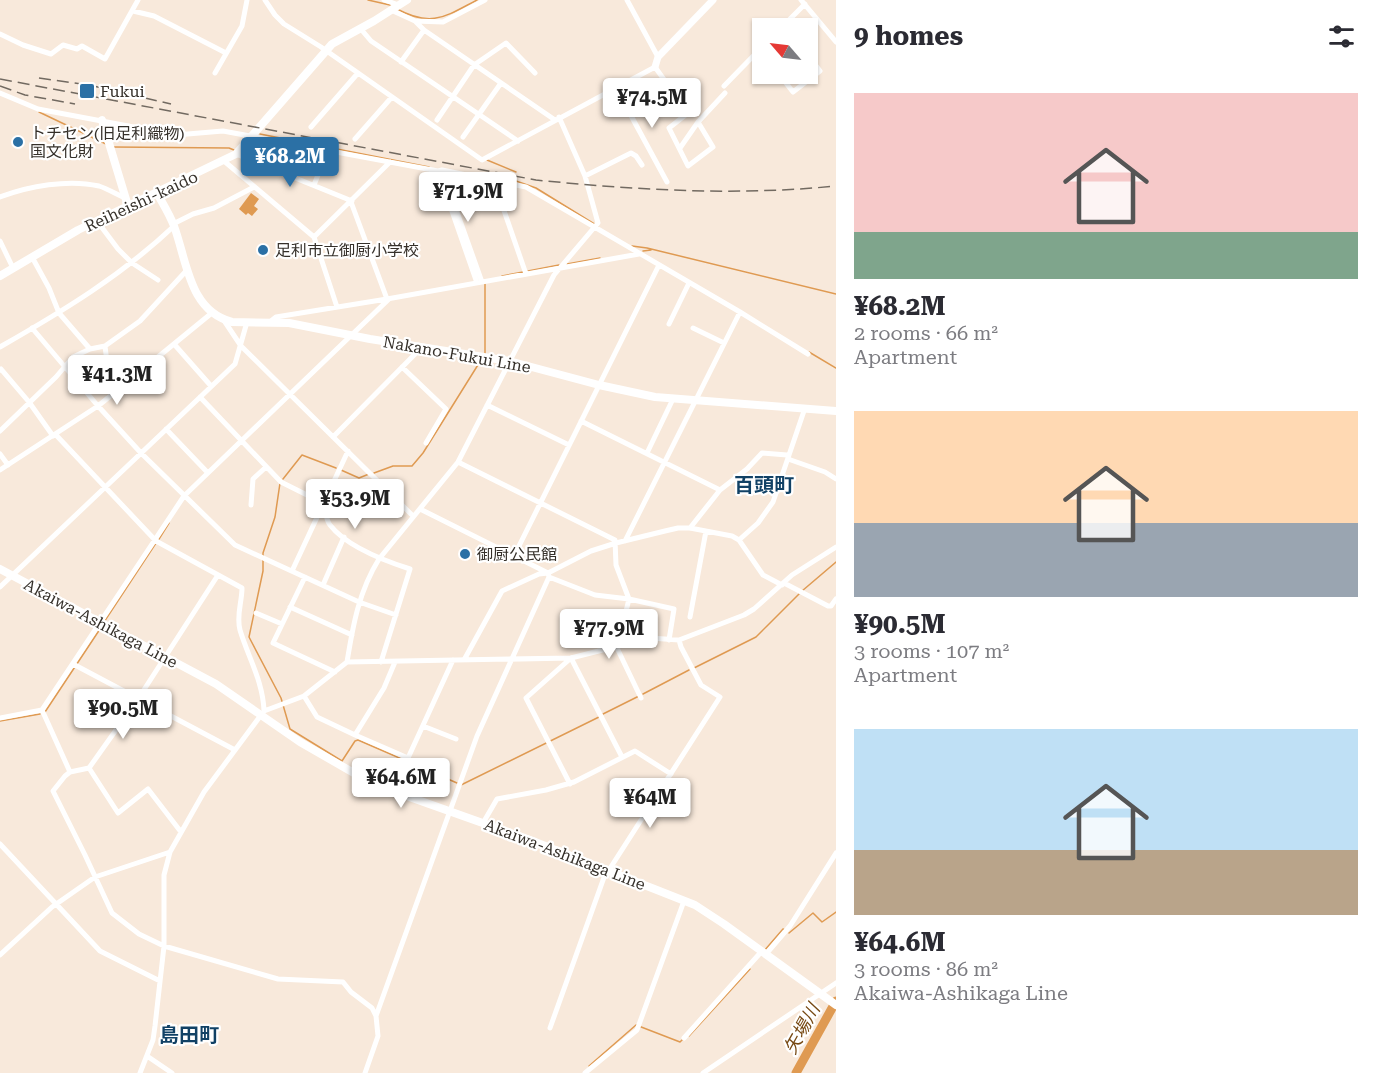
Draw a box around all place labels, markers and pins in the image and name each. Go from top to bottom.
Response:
pin: ¥74.5M [603,78,701,129]
marker: Fukui [78,82,96,100]
place label: Fukui [100,82,145,101]
place label: トチセン(旧足利織物) 国文化財 [30,124,184,161]
marker: トチセン(旧足利織物) 国文化財 [11,135,25,149]
pin: ¥68.2M [241,137,339,188]
pin: ¥71.9M [419,172,517,223]
place label: 足利市立御厨小学校 [275,241,419,260]
marker: 足利市立御厨小学校 [256,243,270,257]
pin: ¥41.3M [68,355,166,406]
pin: ¥53.9M [306,479,404,530]
place label: 御厨公民館 [477,545,557,564]
marker: 御厨公民館 [458,547,472,561]
pin: ¥77.9M [560,609,658,660]
pin: ¥90.5M [74,689,172,740]
pin: ¥64.6M [352,758,450,809]
pin: ¥64M [614,778,686,829]

